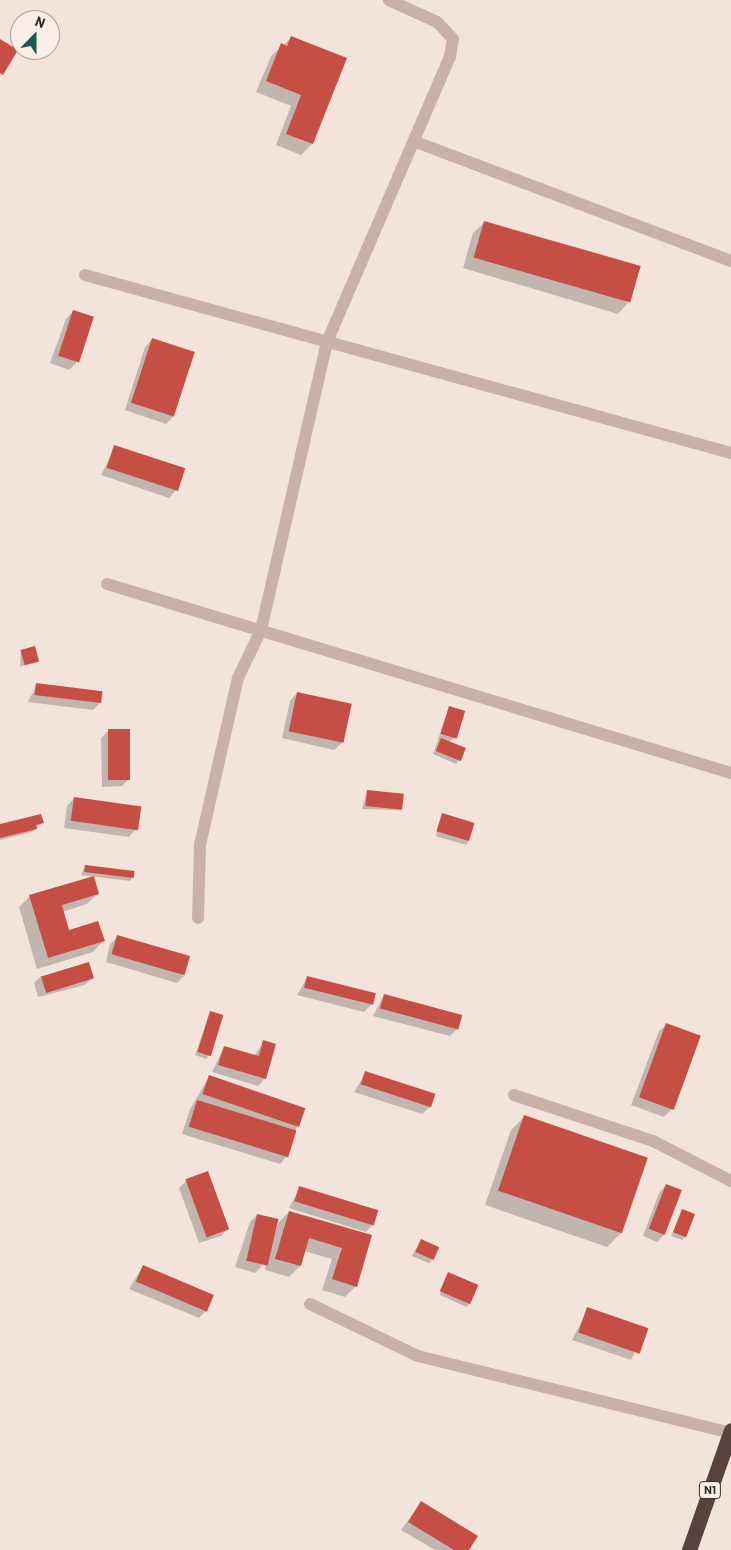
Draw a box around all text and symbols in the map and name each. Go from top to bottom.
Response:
north arrow [10,10,60,60]
text: N [33,12,48,31]
road number: N1 [699,1480,721,1500]

